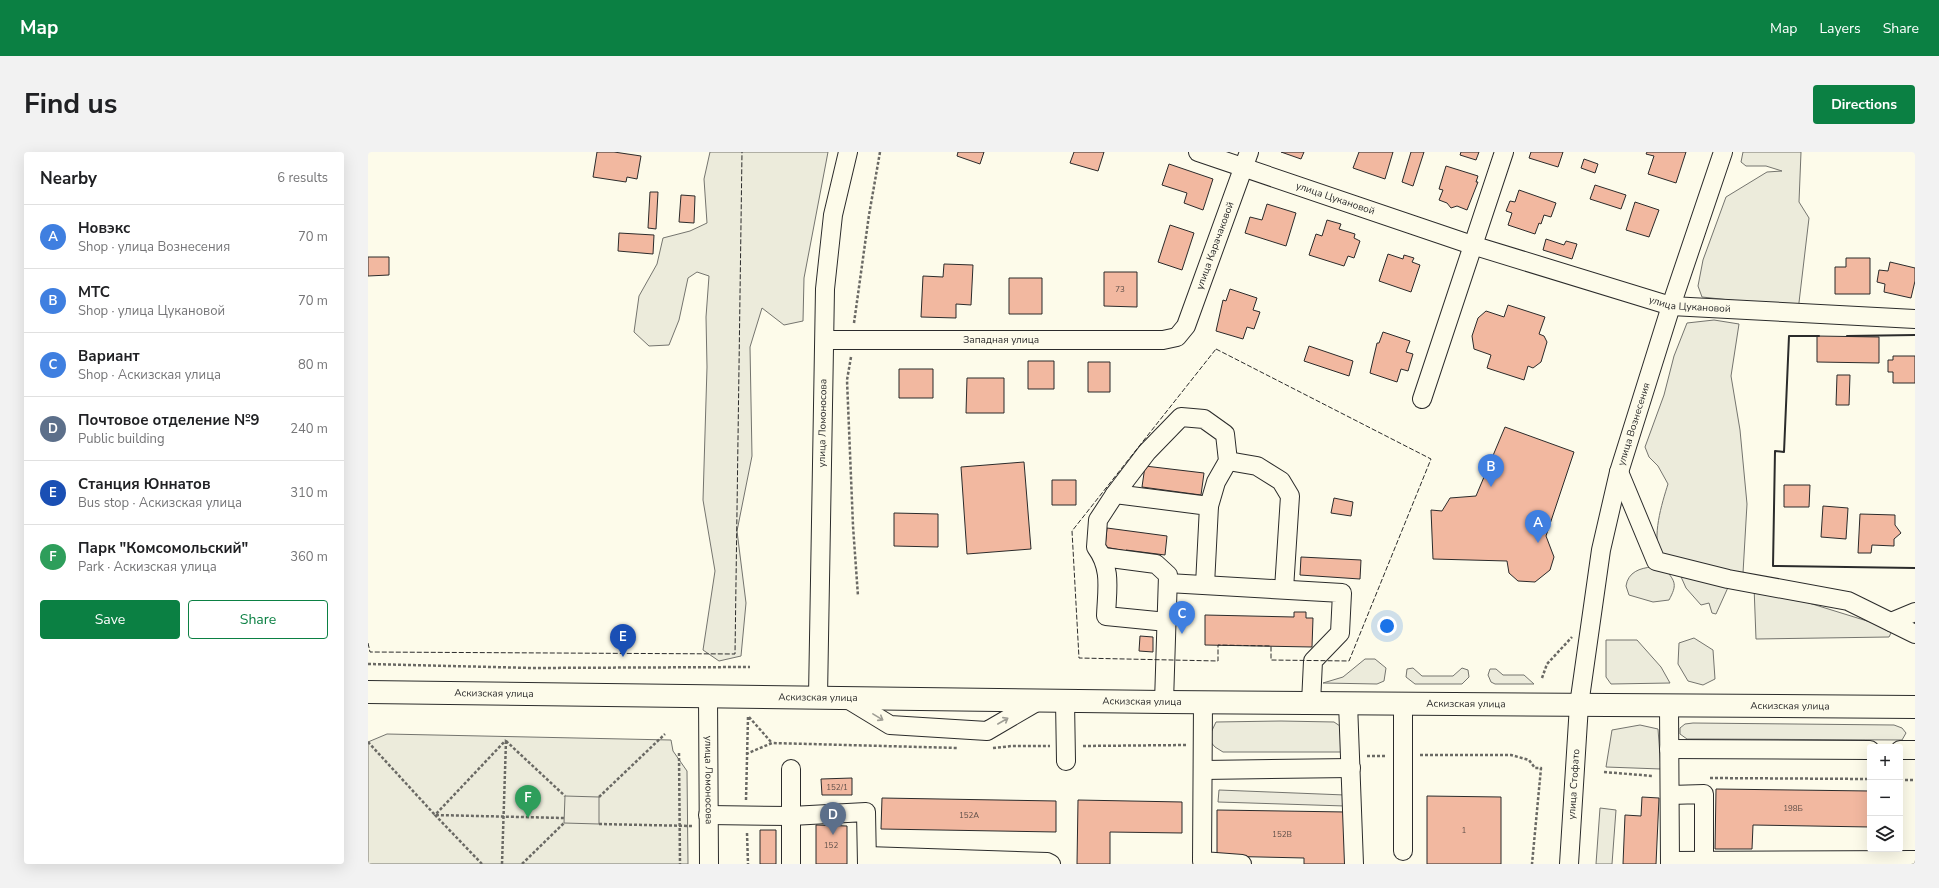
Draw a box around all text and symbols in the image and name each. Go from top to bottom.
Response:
text: Map [20,15,58,41]
text: Map [1770,19,1797,38]
text: Layers [1819,19,1861,38]
text: Share [1883,19,1919,38]
text: Find us [24,85,118,123]
button: Directions [1813,85,1915,124]
text: Nearby [40,167,97,190]
text: 6 results [277,169,328,187]
street label: улица Цукановой [1294,179,1377,219]
street label: улица Карачаковой [1193,200,1237,292]
text: Новэкс [78,218,130,238]
text: A [48,228,58,246]
text: 70 m [298,228,328,246]
text: Shop · улица Вознесения [78,238,230,256]
text: МТС [78,282,110,302]
house number: 73 [1115,284,1125,295]
text: B [49,292,57,310]
text: 70 m [298,292,328,310]
street label: улица Цукановой [1647,293,1731,316]
text: Shop · улица Цукановой [78,302,225,320]
street label: Западная улица [963,333,1039,347]
text: Вариант [78,346,140,366]
text: C [49,356,57,374]
text: 80 m [298,356,328,374]
text: Shop · Аскизская улица [78,366,221,384]
street label: улица Ломоносова [815,379,830,467]
street label: улица Вознесения [1614,381,1654,468]
text: Почтовое отделение №9 [78,410,259,430]
text: D [48,420,58,438]
text: 240 m [290,420,328,438]
text: Public building [78,430,165,448]
pin: B [1478,454,1504,487]
text: Станция Юннатов [78,474,210,494]
text: E [49,484,57,502]
text: 310 m [290,484,328,502]
text: Bus stop · Аскизская улица [78,494,242,512]
pin: A [1525,510,1551,543]
text: Парк "Комсомольский" [78,538,248,558]
text: F [49,548,57,566]
text: 360 m [290,548,328,566]
text: Park · Аскизская улица [78,558,217,576]
button: Save [40,600,180,639]
button: Share [188,600,328,639]
pin: C [1169,601,1195,634]
your location [1377,616,1397,636]
pin: E [610,624,636,657]
street label: Аскизская улица [454,686,534,701]
street label: Аскизская улица [778,690,858,705]
street label: Аскизская улица [1102,694,1182,709]
street label: Аскизская улица [1426,697,1506,711]
street label: Аскизская улица [1750,699,1830,713]
one-way arrow [872,714,884,722]
one-way arrow [997,717,1009,725]
street label: улица Ломоносова [701,736,716,824]
map controls [1867,744,1903,852]
button: + [1867,744,1903,780]
street label: улица Стофато [1565,748,1583,820]
button: − [1867,780,1903,816]
house number: 152/1 [826,782,848,793]
pin: F [515,785,541,818]
pin: D [820,802,846,835]
house number: 198Б [1783,803,1803,814]
house number: 152А [959,810,979,821]
button: layers [1867,816,1903,852]
house number: 1 [1462,825,1467,836]
house number: 152В [1272,829,1292,840]
house number: 152 [824,840,838,851]

